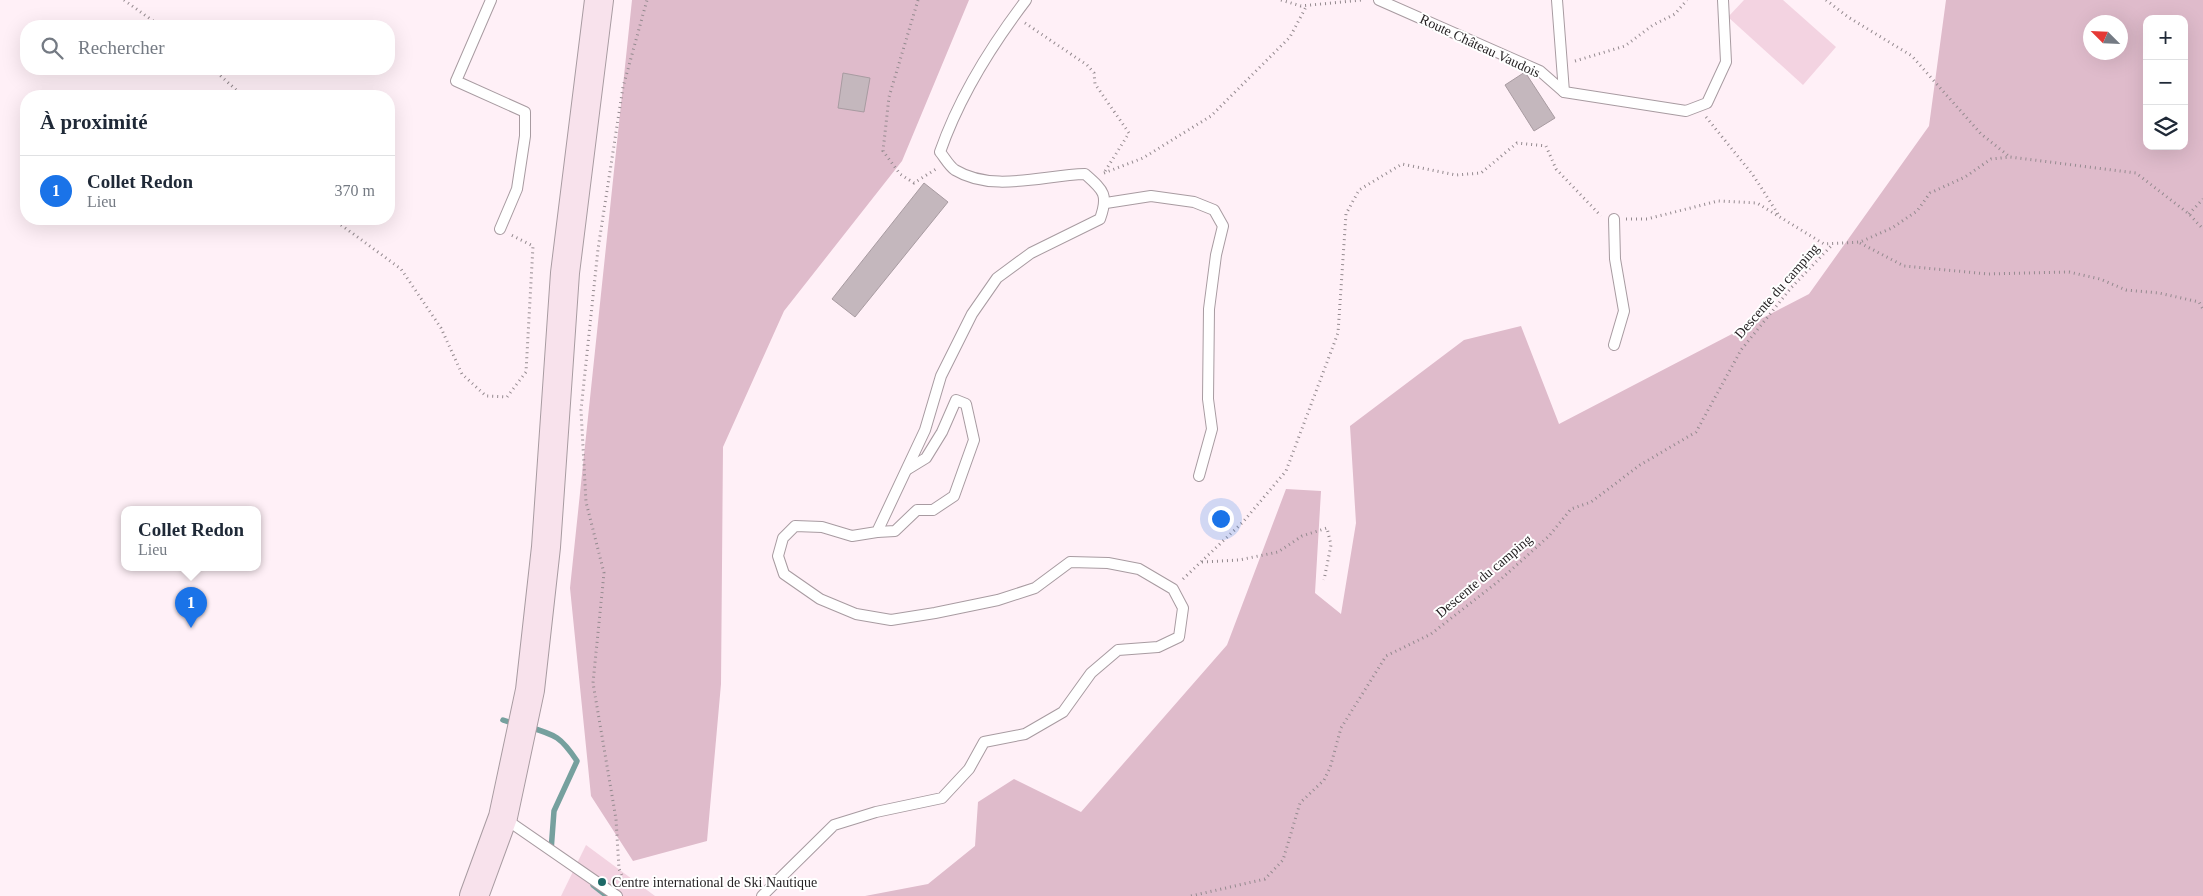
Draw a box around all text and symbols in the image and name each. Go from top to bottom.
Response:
street label: Route Château Vaudois [1417,11,1543,81]
north arrow [2083,15,2128,60]
map controls [2143,15,2188,150]
button: + [2143,15,2188,60]
search box [20,20,395,75]
icon: search [38,34,66,62]
text: Rechercher [78,37,165,58]
button: − [2143,60,2188,105]
button: layers [2143,105,2188,150]
text: À proximité [40,110,148,134]
text: Collet Redon [87,171,193,192]
text: 1 [52,182,60,199]
text: 370 m [335,182,375,199]
text: Lieu [87,193,116,210]
street label: Descente du camping [1732,241,1822,341]
popup [121,506,261,571]
your location [1208,506,1234,532]
text: Collet Redon [138,519,244,540]
street label: Descente du camping [1433,532,1535,620]
text: Lieu [138,541,167,558]
pin: 1 [175,587,207,628]
place label: Centre international de Ski Nautique [612,875,817,890]
marker: Centre international de Ski Nautique [596,876,608,888]

